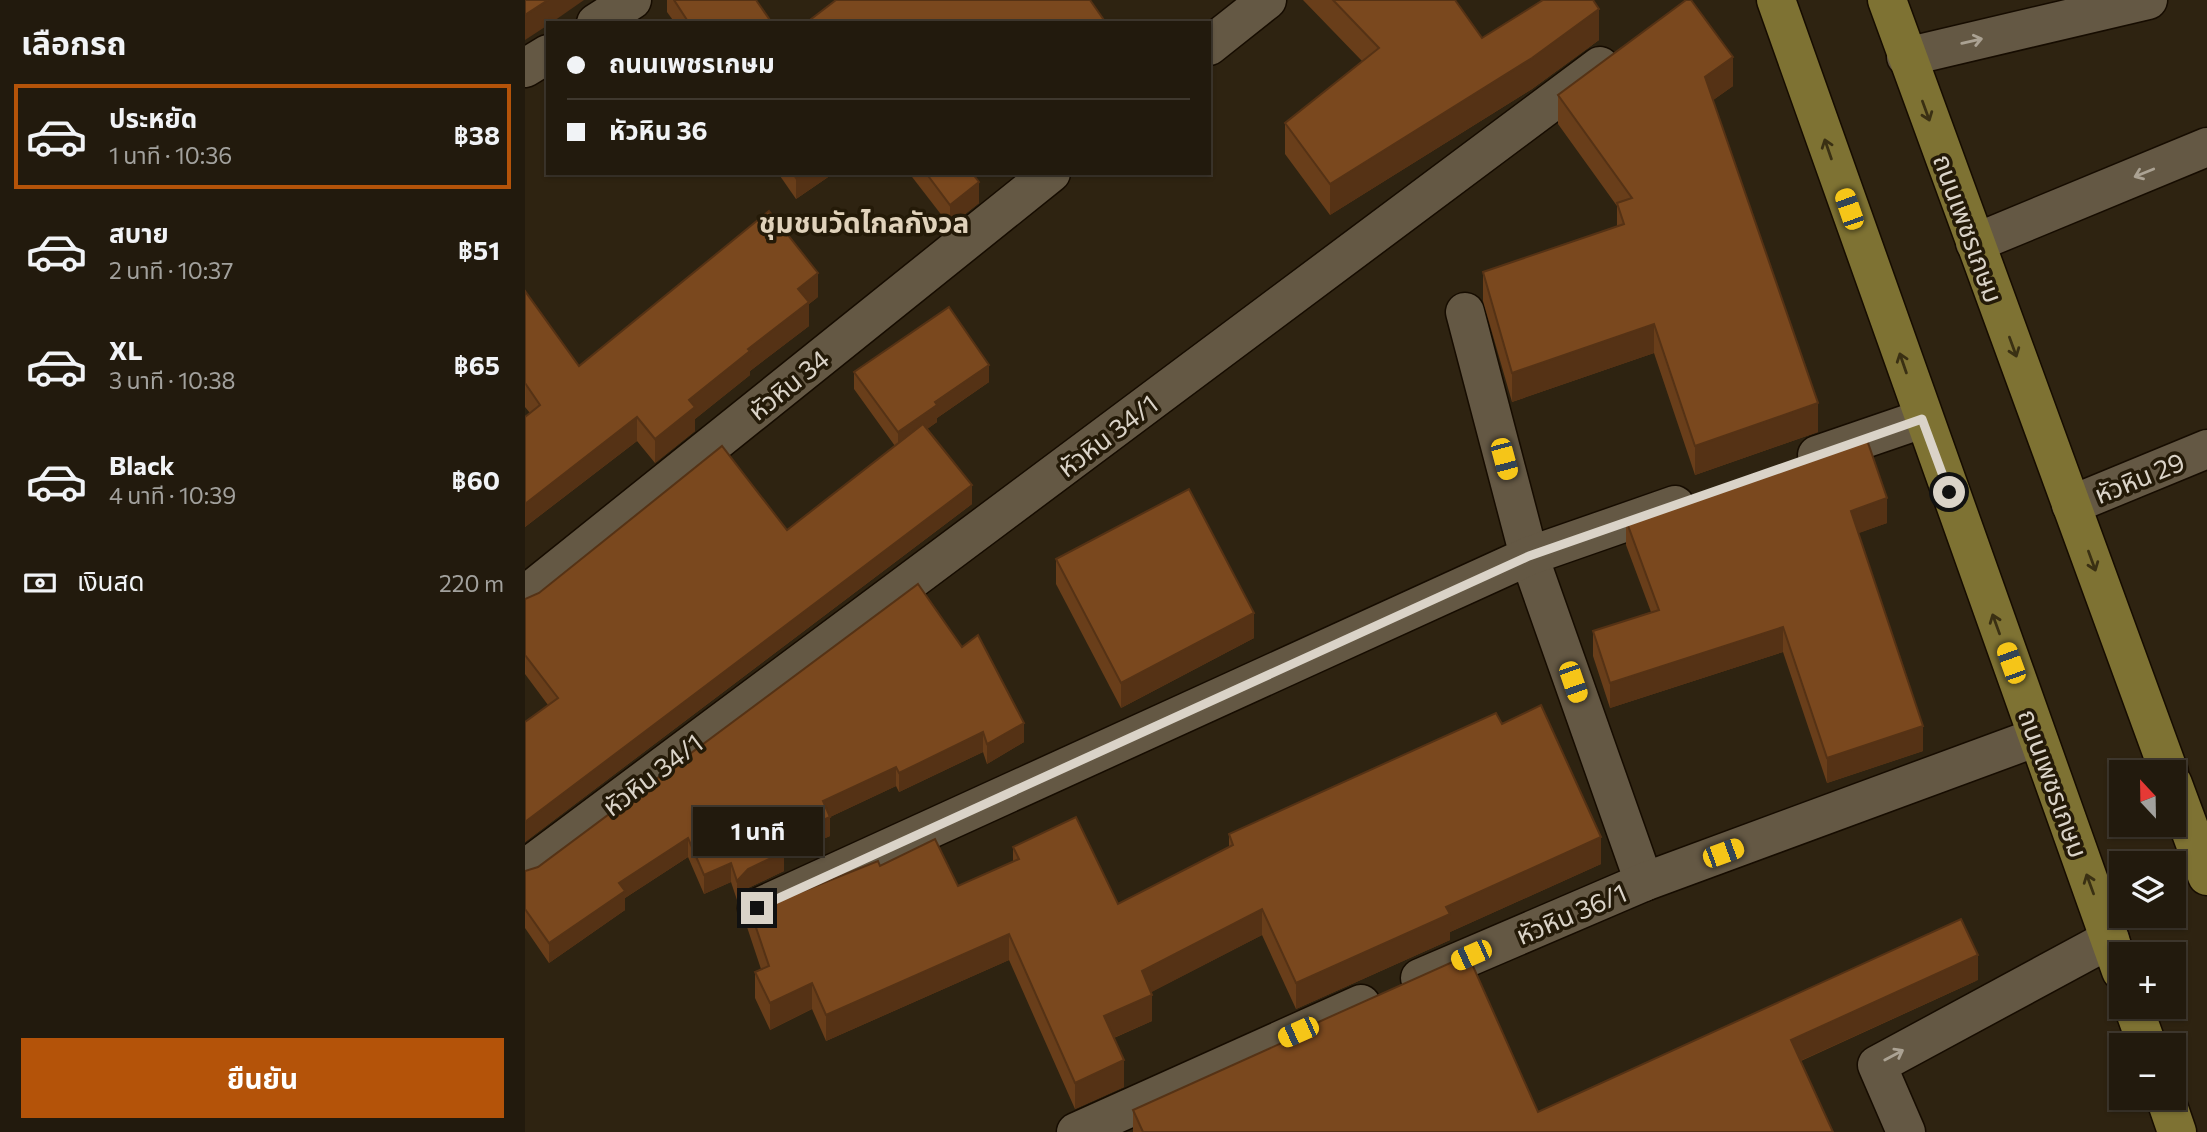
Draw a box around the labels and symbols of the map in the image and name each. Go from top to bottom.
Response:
one-way arrow [1960,34,1983,47]
one-way arrow [1921,99,1933,121]
one-way arrow [1821,138,1833,160]
street label: ถนนเพชรเกษม [1928,150,2010,306]
one-way arrow [2134,168,2155,181]
car [1833,186,1866,232]
district label: ชุมชนวัดไกลกังวล [759,205,969,240]
one-way arrow [2008,336,2020,358]
street label: หัวหิน 34 [741,342,835,426]
one-way arrow [1896,353,1908,375]
street label: หัวหิน 34/1 [1051,387,1163,483]
car [1489,436,1520,482]
street label: หัวหิน 29 [2089,445,2189,509]
route start [1933,476,1965,508]
one-way arrow [2086,549,2099,571]
one-way arrow [1989,613,2002,635]
car [1994,640,2029,686]
car [1557,659,1590,705]
street label: ถนนเพชรเกษม [2013,705,2095,861]
street label: หัวหิน 34/1 [596,726,708,822]
north arrow [2109,760,2186,836]
callout: 1 นาที [692,806,822,856]
car [1700,836,1747,870]
one-way arrow [2083,873,2095,895]
street label: หัวหิน 36/1 [1511,876,1631,950]
route end [741,892,773,924]
car [1448,937,1495,973]
car [1275,1014,1322,1050]
one-way arrow [1883,1048,1903,1062]

